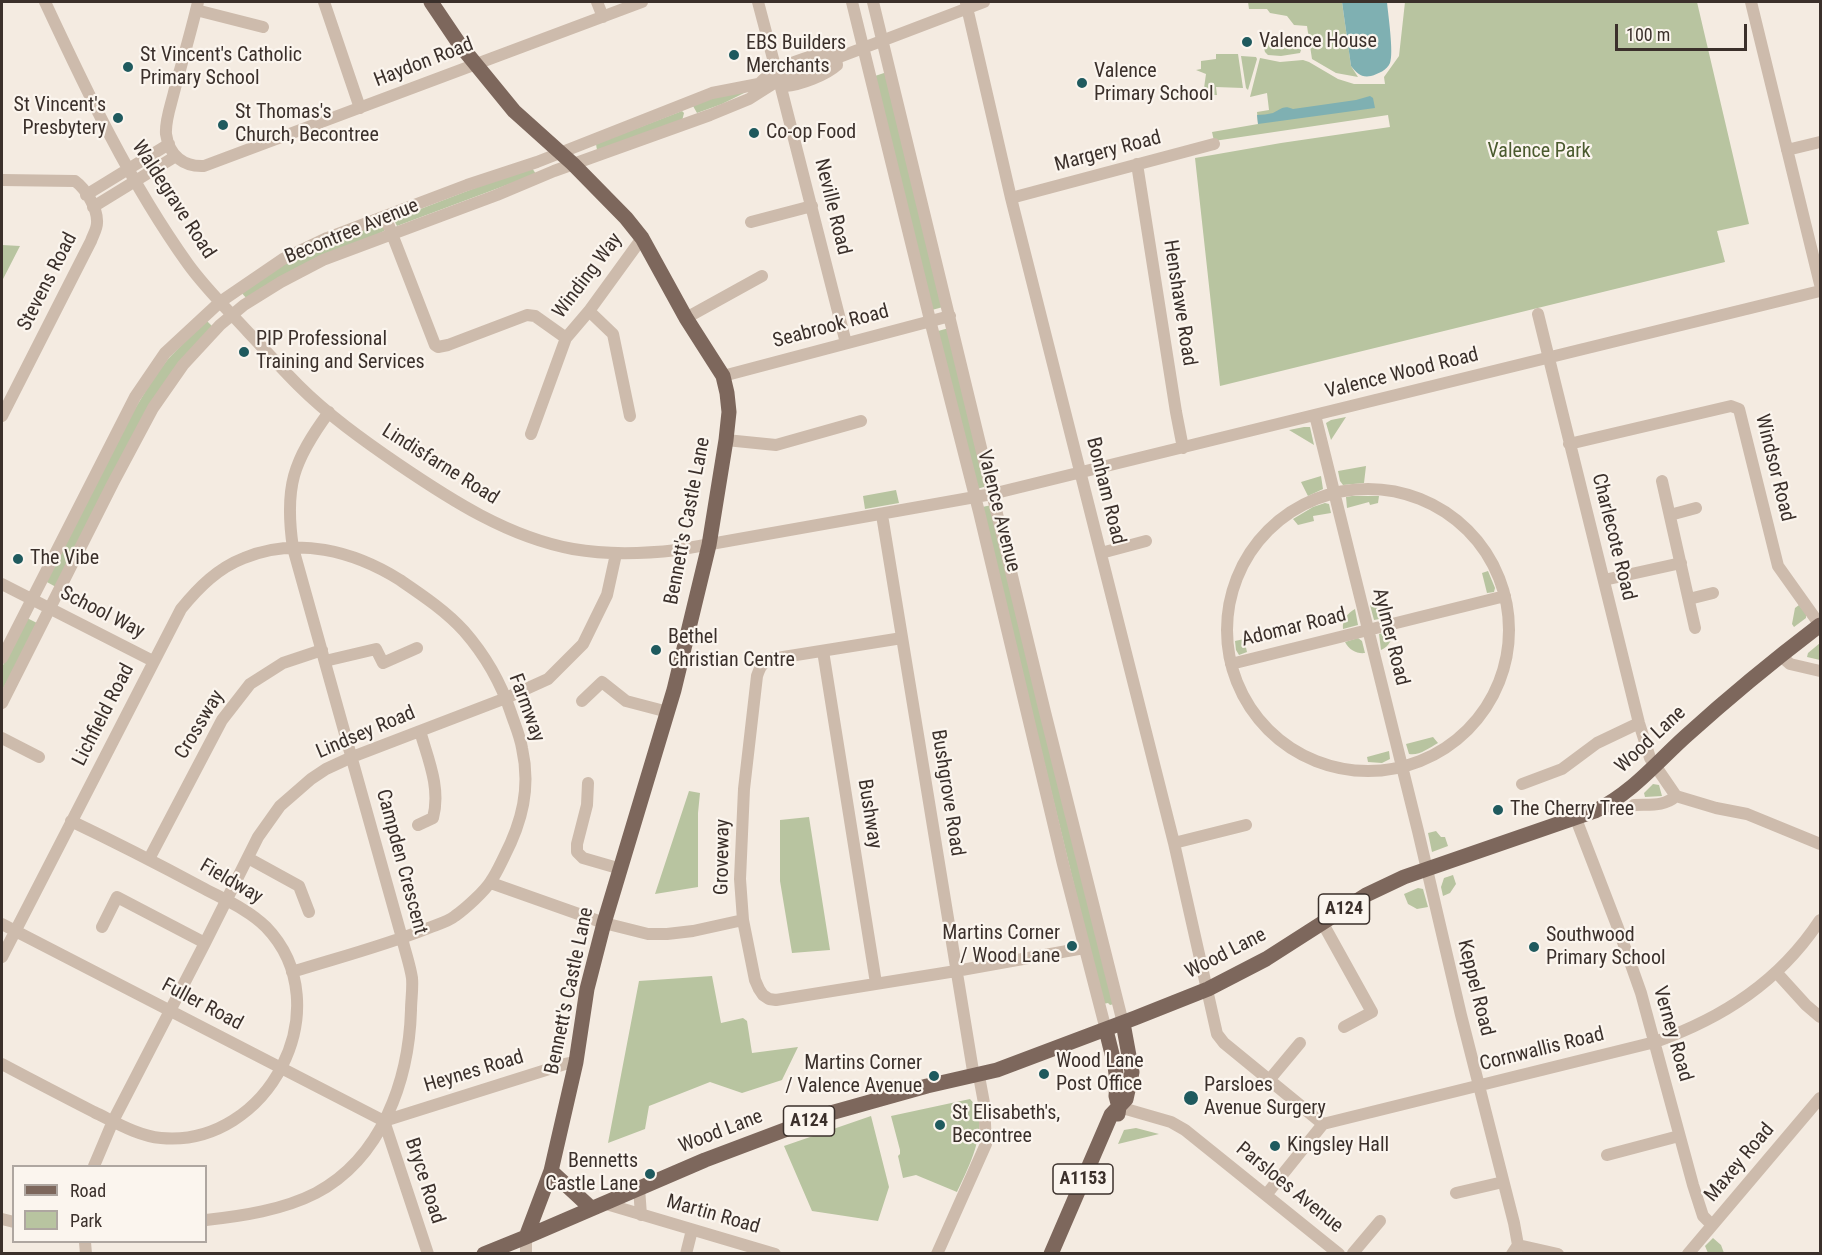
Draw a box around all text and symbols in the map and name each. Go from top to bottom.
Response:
scale bar [1618,12,1750,50]
text: 100 m [1626,24,1670,45]
place label: Valence House [1259,30,1377,54]
place label: EBS Builders Merchants [746,32,846,79]
street label: Haydon Road [371,33,477,93]
marker: Valence House [1240,35,1254,49]
place label: St Vincent's Catholic Primary School [140,44,302,91]
marker: EBS Builders Merchants [727,48,741,62]
marker: St Vincent's Catholic Primary School [121,60,135,74]
place label: Valence Primary School [1094,60,1214,107]
marker: Valence Primary School [1075,76,1089,90]
place label: St Vincent's Presbytery [14,94,106,141]
place label: St Thomas's Church, Becontree [235,101,379,148]
marker: St Vincent's Presbytery [111,111,125,125]
marker: St Thomas's Church, Becontree [216,118,230,132]
place label: Co-op Food [766,121,856,145]
marker: Co-op Food [747,126,761,140]
street label: Margery Road [1052,126,1164,178]
street label: Waldegrave Road [126,136,220,264]
park label: Valence Park [1488,140,1590,164]
street label: Neville Road [808,157,856,257]
street label: Becontree Avenue [282,194,422,270]
street label: Stevens Road [13,229,83,335]
street label: Winding Way [548,229,628,323]
street label: Henshawe Road [1157,238,1201,368]
street label: Seabrook Road [770,300,892,354]
place label: PIP Professional Training and Services [256,328,425,375]
street label: Valence Wood Road [1323,343,1481,405]
marker: PIP Professional Training and Services [237,345,251,359]
street label: Windsor Road [1749,412,1799,524]
street label: Lindisfarne Road [377,420,503,510]
street label: Bennett's Castle Lane [660,435,716,607]
street label: Bonham Road [1080,435,1130,547]
street label: Valence Avenue [971,448,1025,574]
street label: Charlecote Road [1586,471,1640,603]
place label: The Vibe [30,547,99,571]
marker: The Vibe [11,552,25,566]
street label: School Way [56,582,148,644]
street label: Aylmer Road [1366,586,1414,688]
street label: Adomar Road [1239,603,1349,653]
place label: Bethel Christian Centre [668,626,795,673]
marker: Bethel Christian Centre [649,643,663,657]
street label: Lichfield Road [68,660,140,770]
street label: Farmway [503,671,549,745]
street label: Crossway [170,686,230,764]
street label: Lindsey Road [313,701,419,765]
street label: Wood Lane [1611,701,1691,779]
street label: Bushgrove Road [925,728,969,858]
street label: Bushway [852,777,886,851]
street label: Campden Crescent [370,787,432,937]
place label: The Cherry Tree [1510,798,1634,822]
marker: The Cherry Tree [1491,803,1505,817]
street label: Groveway [710,819,736,895]
street label: Fieldway [195,854,267,910]
road number: A124 [1318,894,1370,924]
street label: Bennett's Castle Lane [541,905,599,1077]
place label: Martins Corner / Wood Lane [942,922,1060,969]
street label: Wood Lane [1181,923,1271,985]
place label: Southwood Primary School [1546,924,1666,971]
street label: Keppel Road [1451,937,1499,1039]
marker: Martins Corner / Wood Lane [1065,939,1079,953]
marker: Southwood Primary School [1527,940,1541,954]
street label: Fuller Road [157,974,247,1036]
street label: Verney Road [1647,983,1697,1085]
street label: Cornwallis Road [1477,1023,1607,1077]
street label: Heynes Road [421,1045,527,1099]
place label: Wood Lane Post Office [1056,1050,1144,1097]
place label: Martins Corner / Valence Avenue [785,1052,922,1099]
marker: Wood Lane Post Office [1037,1067,1051,1081]
marker: Martins Corner / Valence Avenue [927,1069,941,1083]
place label: Parsloes Avenue Surgery [1204,1074,1326,1121]
marker: Parsloes Avenue Surgery [1182,1089,1200,1107]
place label: St Elisabeth's, Becontree [952,1102,1060,1149]
street label: Wood Lane [676,1105,766,1159]
road number: A124 [784,1106,834,1136]
marker: St Elisabeth's, Becontree [933,1118,947,1132]
street label: Maxey Road [1700,1119,1780,1207]
place label: Kingsley Hall [1287,1134,1389,1158]
street label: Bryce Road [399,1135,449,1227]
street label: Parsloes Avenue [1231,1137,1347,1239]
marker: Kingsley Hall [1268,1139,1282,1153]
place label: Bennetts Castle Lane [545,1150,638,1197]
road number: A1153 [1053,1164,1113,1194]
legend [12,1165,207,1243]
marker: Bennetts Castle Lane [643,1167,657,1181]
text: Road [70,1180,106,1201]
street label: Martin Road [663,1190,763,1240]
text: Park [70,1210,102,1231]

